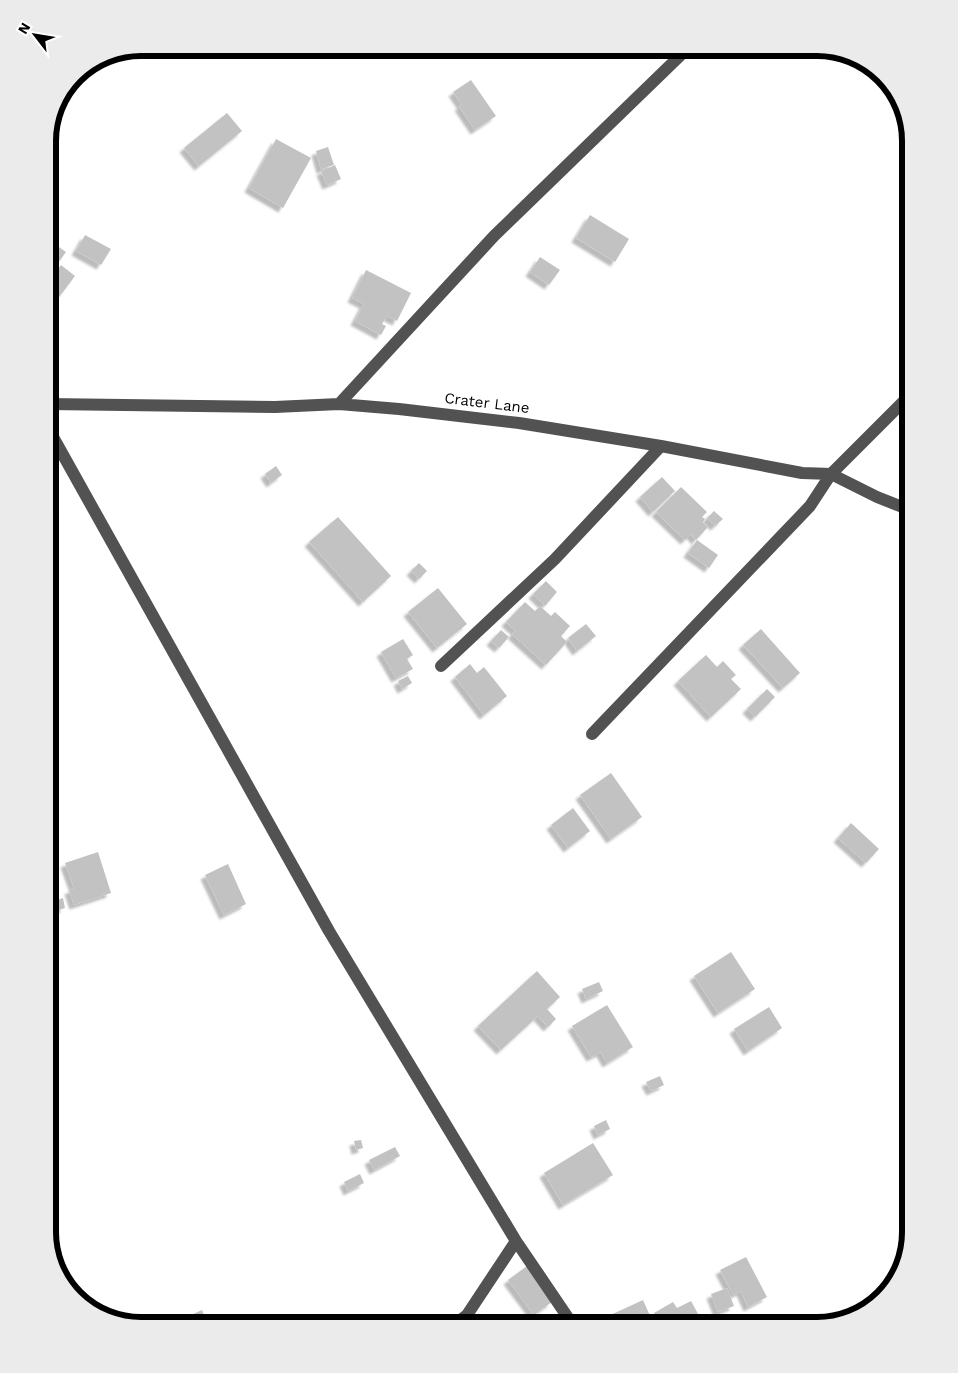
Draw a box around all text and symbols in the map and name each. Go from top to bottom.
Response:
north arrow [10,10,60,60]
text: N [14,20,33,37]
street label: Crater Lane [443,389,531,417]

